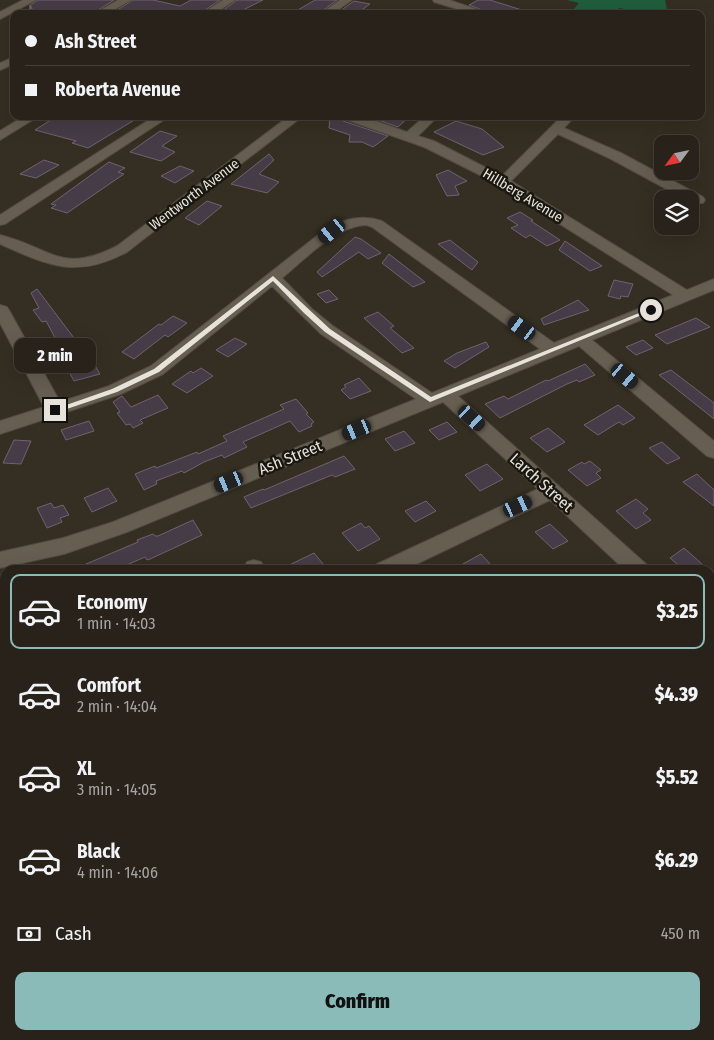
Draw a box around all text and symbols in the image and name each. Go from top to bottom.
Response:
text: Ash Street [55,30,136,53]
text: Roberta Avenue [55,78,181,101]
north arrow [654,135,699,180]
map controls [654,135,699,235]
street label: Wentworth Avenue [146,155,243,234]
street label: Hillberg Avenue [480,165,566,226]
button: layers [654,190,699,235]
car [315,216,348,246]
route start [640,299,662,321]
car [505,313,538,343]
callout: 2 min [14,338,96,372]
text: 2 min [37,346,73,365]
car [608,361,641,391]
route end [44,399,66,421]
car [455,402,488,434]
car [340,417,373,443]
street label: Ash Street [256,436,325,479]
street label: Larch Street [506,449,578,516]
car [212,469,245,495]
car [501,493,534,519]
icon: car [17,589,62,634]
text: Economy [77,591,147,614]
text: $3.25 [656,600,698,623]
text: 1 min · 14:03 [77,614,155,633]
icon: car [17,672,62,717]
text: Comfort [77,674,141,697]
text: $4.39 [655,683,698,706]
text: 2 min · 14:04 [77,697,157,716]
icon: car [17,755,62,800]
text: XL [77,757,96,780]
text: $5.52 [656,766,698,789]
text: 3 min · 14:05 [77,780,157,799]
icon: car [17,838,62,883]
text: Black [77,840,120,863]
text: $6.29 [655,849,698,872]
text: 4 min · 14:06 [77,863,158,882]
icon: cash [15,920,43,948]
text: Cash [55,922,92,945]
text: 450 m [661,924,700,943]
button: Confirm [15,972,700,1030]

